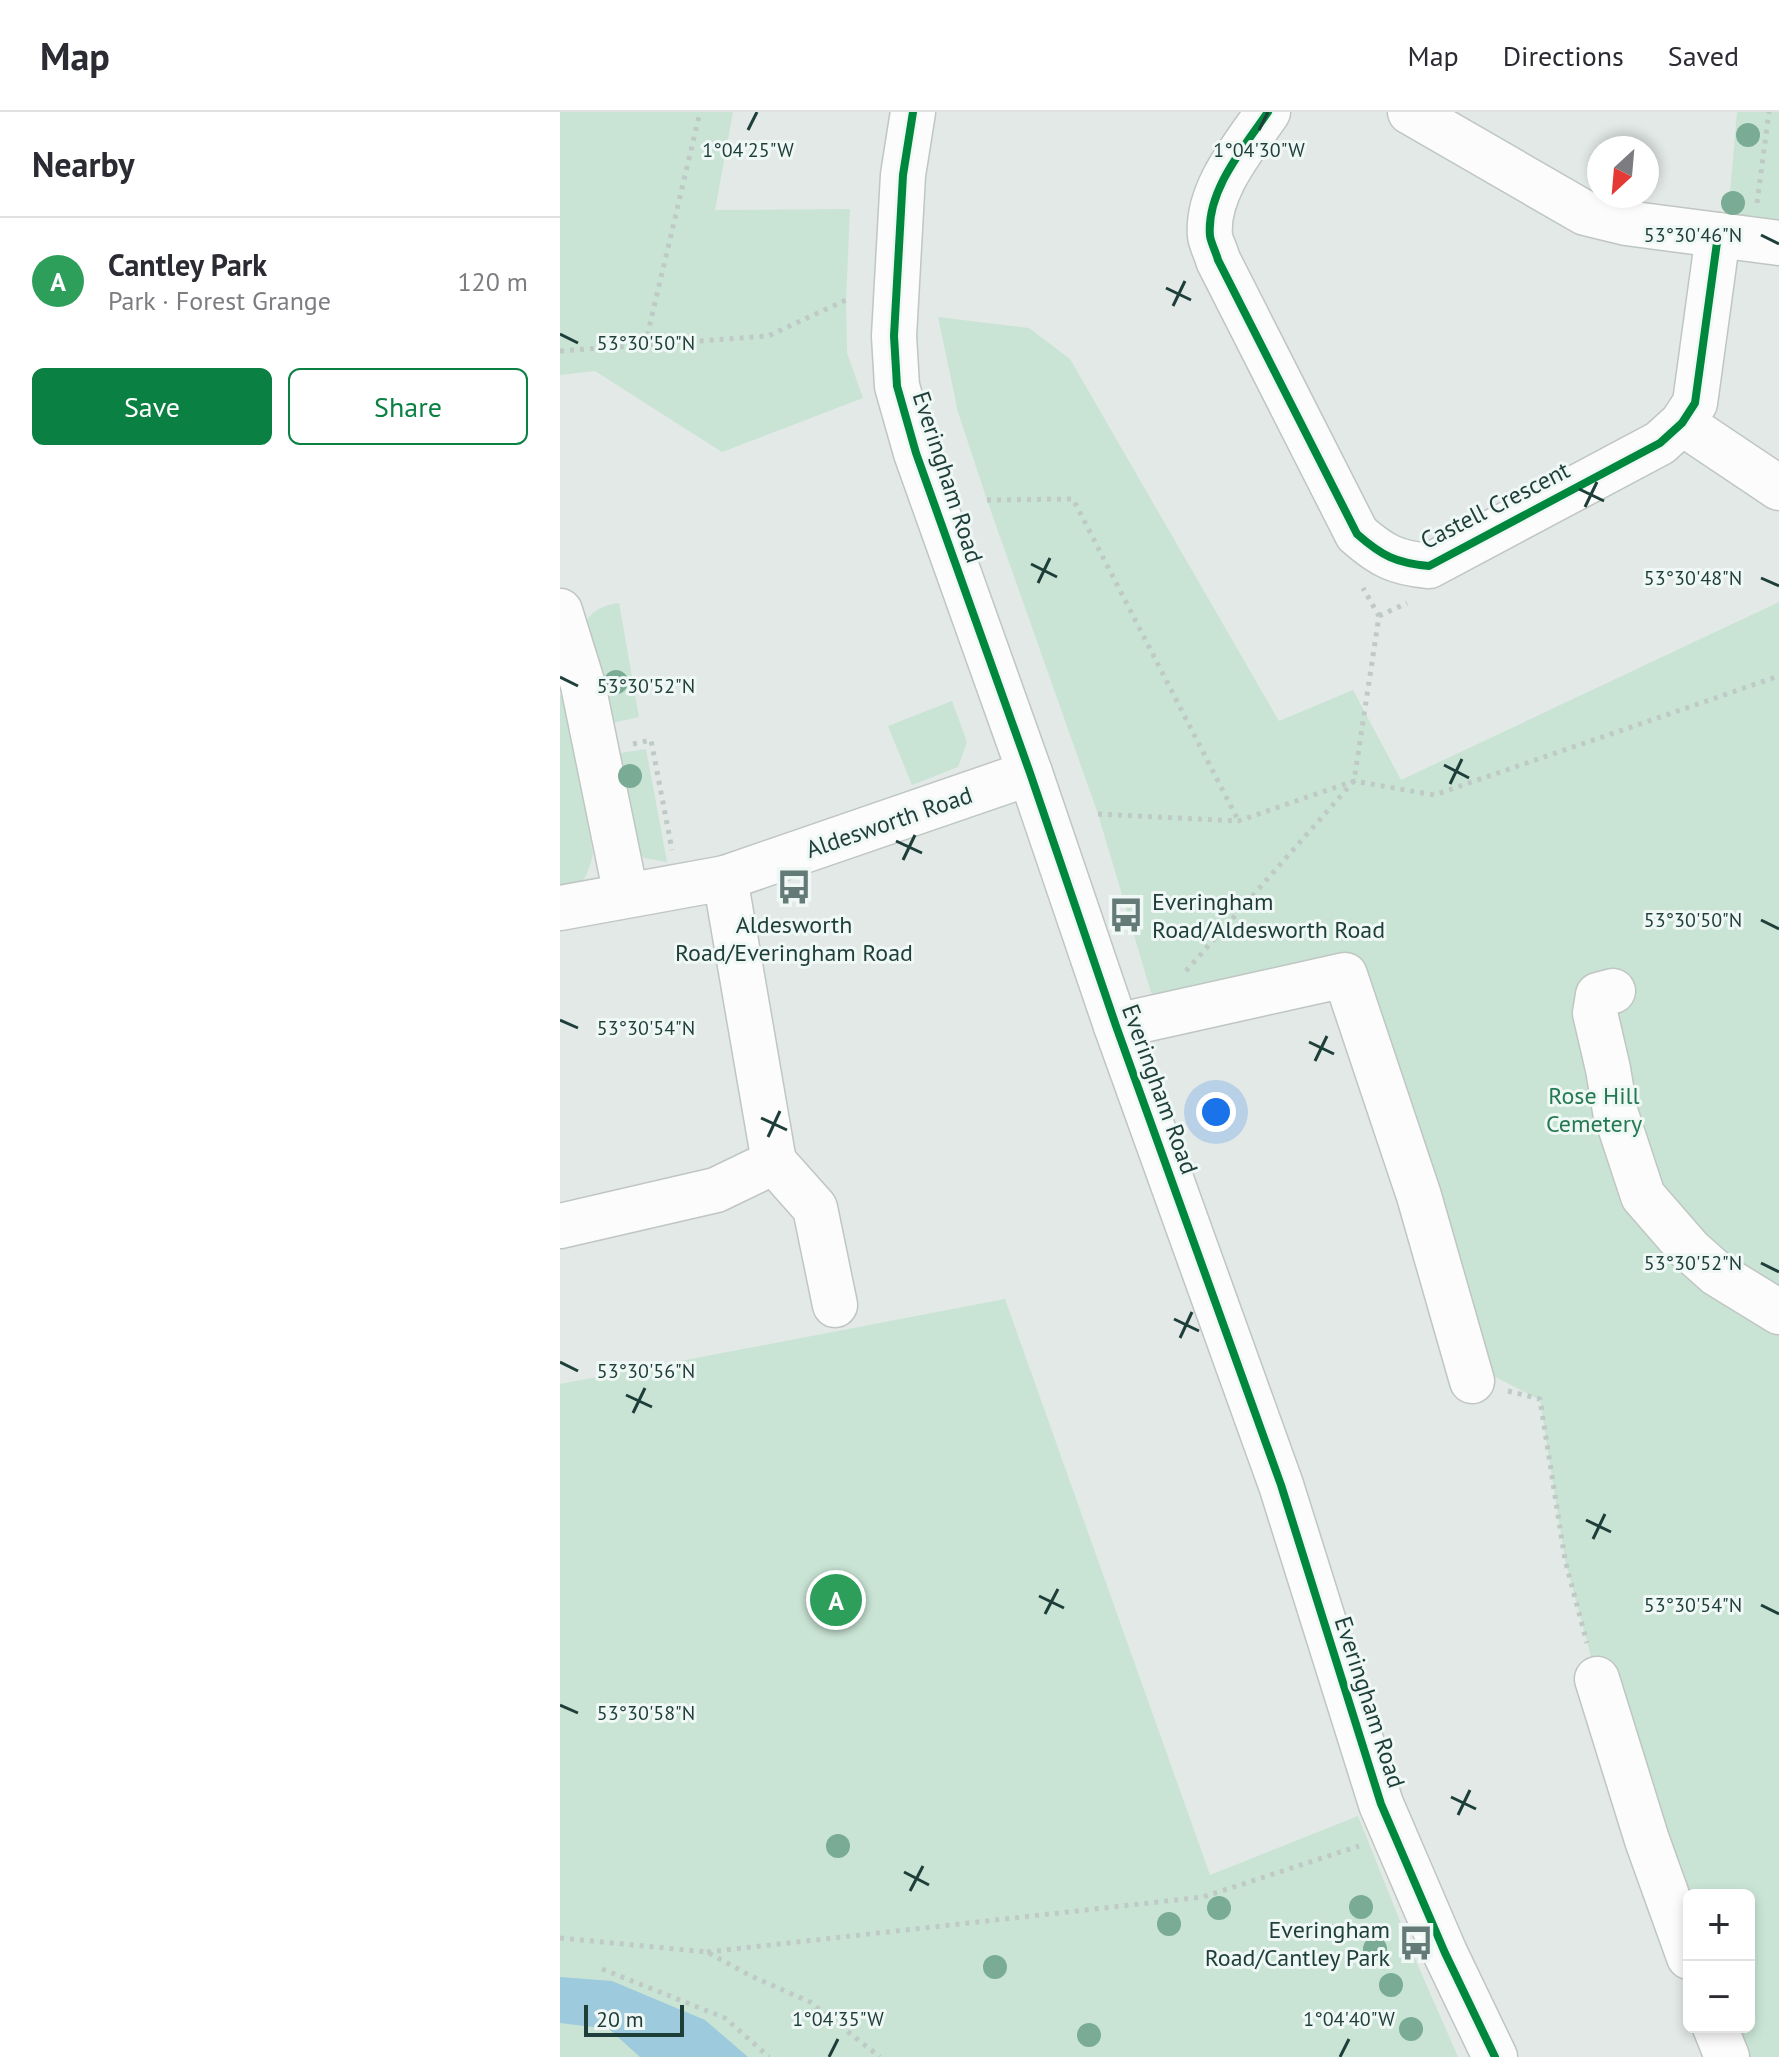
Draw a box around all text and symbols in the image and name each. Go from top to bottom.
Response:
text: Map [40,31,110,80]
text: Map [1408,37,1459,74]
text: Directions [1503,37,1624,74]
text: Saved [1668,37,1739,74]
north arrow [1587,136,1659,208]
text: 1°04'25"W [702,137,794,163]
text: 1°04'30"W [1213,137,1305,163]
text: Nearby [32,142,134,186]
text: 53°30'46"N [1644,222,1742,248]
text: Cantley Park [108,245,267,284]
text: A [50,265,66,298]
text: 120 m [457,265,528,298]
text: Park · Forest Grange [108,284,331,317]
text: 53°30'50"N [597,330,695,356]
button: Save [32,368,272,445]
button: Share [288,368,528,445]
street label: Everingham Road [906,387,990,567]
street label: Castell Crescent [1415,454,1575,556]
text: 53°30'48"N [1644,565,1742,591]
text: 53°30'52"N [597,673,695,699]
street label: Aldesworth Road [802,779,976,865]
bus stop icon: Aldesworth Road/Everingham Road [775,868,813,906]
place label: Everingham Road/Aldesworth Road [1152,886,1385,945]
bus stop icon: Everingham Road/Aldesworth Road [1107,896,1145,934]
text: 53°30'50"N [1644,907,1742,933]
place label: Aldesworth Road/Everingham Road [675,909,913,968]
street label: Everingham Road [1115,1000,1205,1178]
text: 53°30'54"N [597,1015,695,1041]
park label: Rose Hill Cemetery [1546,1080,1642,1139]
your location [1196,1092,1236,1132]
text: 53°30'52"N [1644,1250,1742,1276]
text: 53°30'56"N [597,1358,695,1384]
pin: A [810,1570,862,1630]
text: 53°30'54"N [1644,1592,1742,1618]
street label: Everingham Road [1328,1612,1412,1792]
text: 53°30'58"N [597,1700,695,1726]
map controls [1683,1889,1755,2033]
button: + [1683,1889,1755,1961]
place label: Everingham Road/Cantley Park [1205,1914,1390,1973]
bus stop icon: Everingham Road/Cantley Park [1397,1924,1435,1962]
button: − [1683,1961,1755,2033]
scale bar [584,2001,684,2037]
text: 20 m [596,2005,644,2033]
text: 1°04'35"W [792,2006,884,2032]
text: 1°04'40"W [1303,2006,1395,2032]

